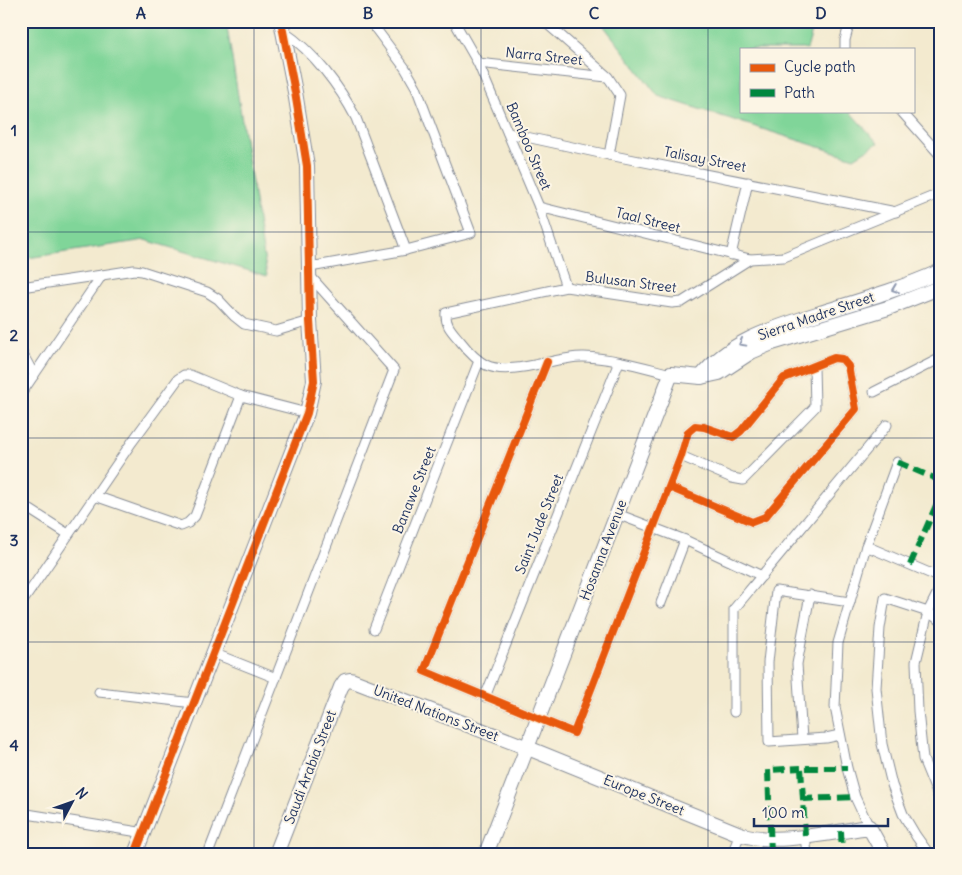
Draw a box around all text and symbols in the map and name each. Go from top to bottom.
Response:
text: A [136,3,146,23]
text: B [363,3,374,23]
text: C [589,3,600,23]
text: D [815,3,827,23]
street label: Narra Street [505,43,584,69]
legend [740,48,914,112]
text: Cycle path [784,57,856,76]
text: Path [784,83,815,102]
street label: Bamboo Street [502,99,556,193]
text: 1 [11,120,17,140]
street label: Talisay Street [662,142,748,176]
street label: Taal Street [614,203,683,237]
street label: Bulusan Street [584,267,678,297]
one-way arrow [892,283,900,293]
street label: Sierra Madre Street [755,288,877,344]
text: 2 [10,325,19,345]
one-way arrow [739,337,748,347]
street label: Banawe Street [388,443,440,536]
street label: Saint Jude Street [511,471,567,577]
street label: Hosanna Avenue [575,497,631,603]
text: 3 [9,530,19,550]
street label: United Nations Street [371,681,501,745]
street label: Saudi Arabia Street [280,707,340,827]
text: 4 [9,735,19,755]
street label: Europe Street [601,771,687,820]
north arrow [48,778,98,828]
text: N [72,784,92,803]
scale bar [754,795,888,827]
text: 100 m [762,803,804,822]

